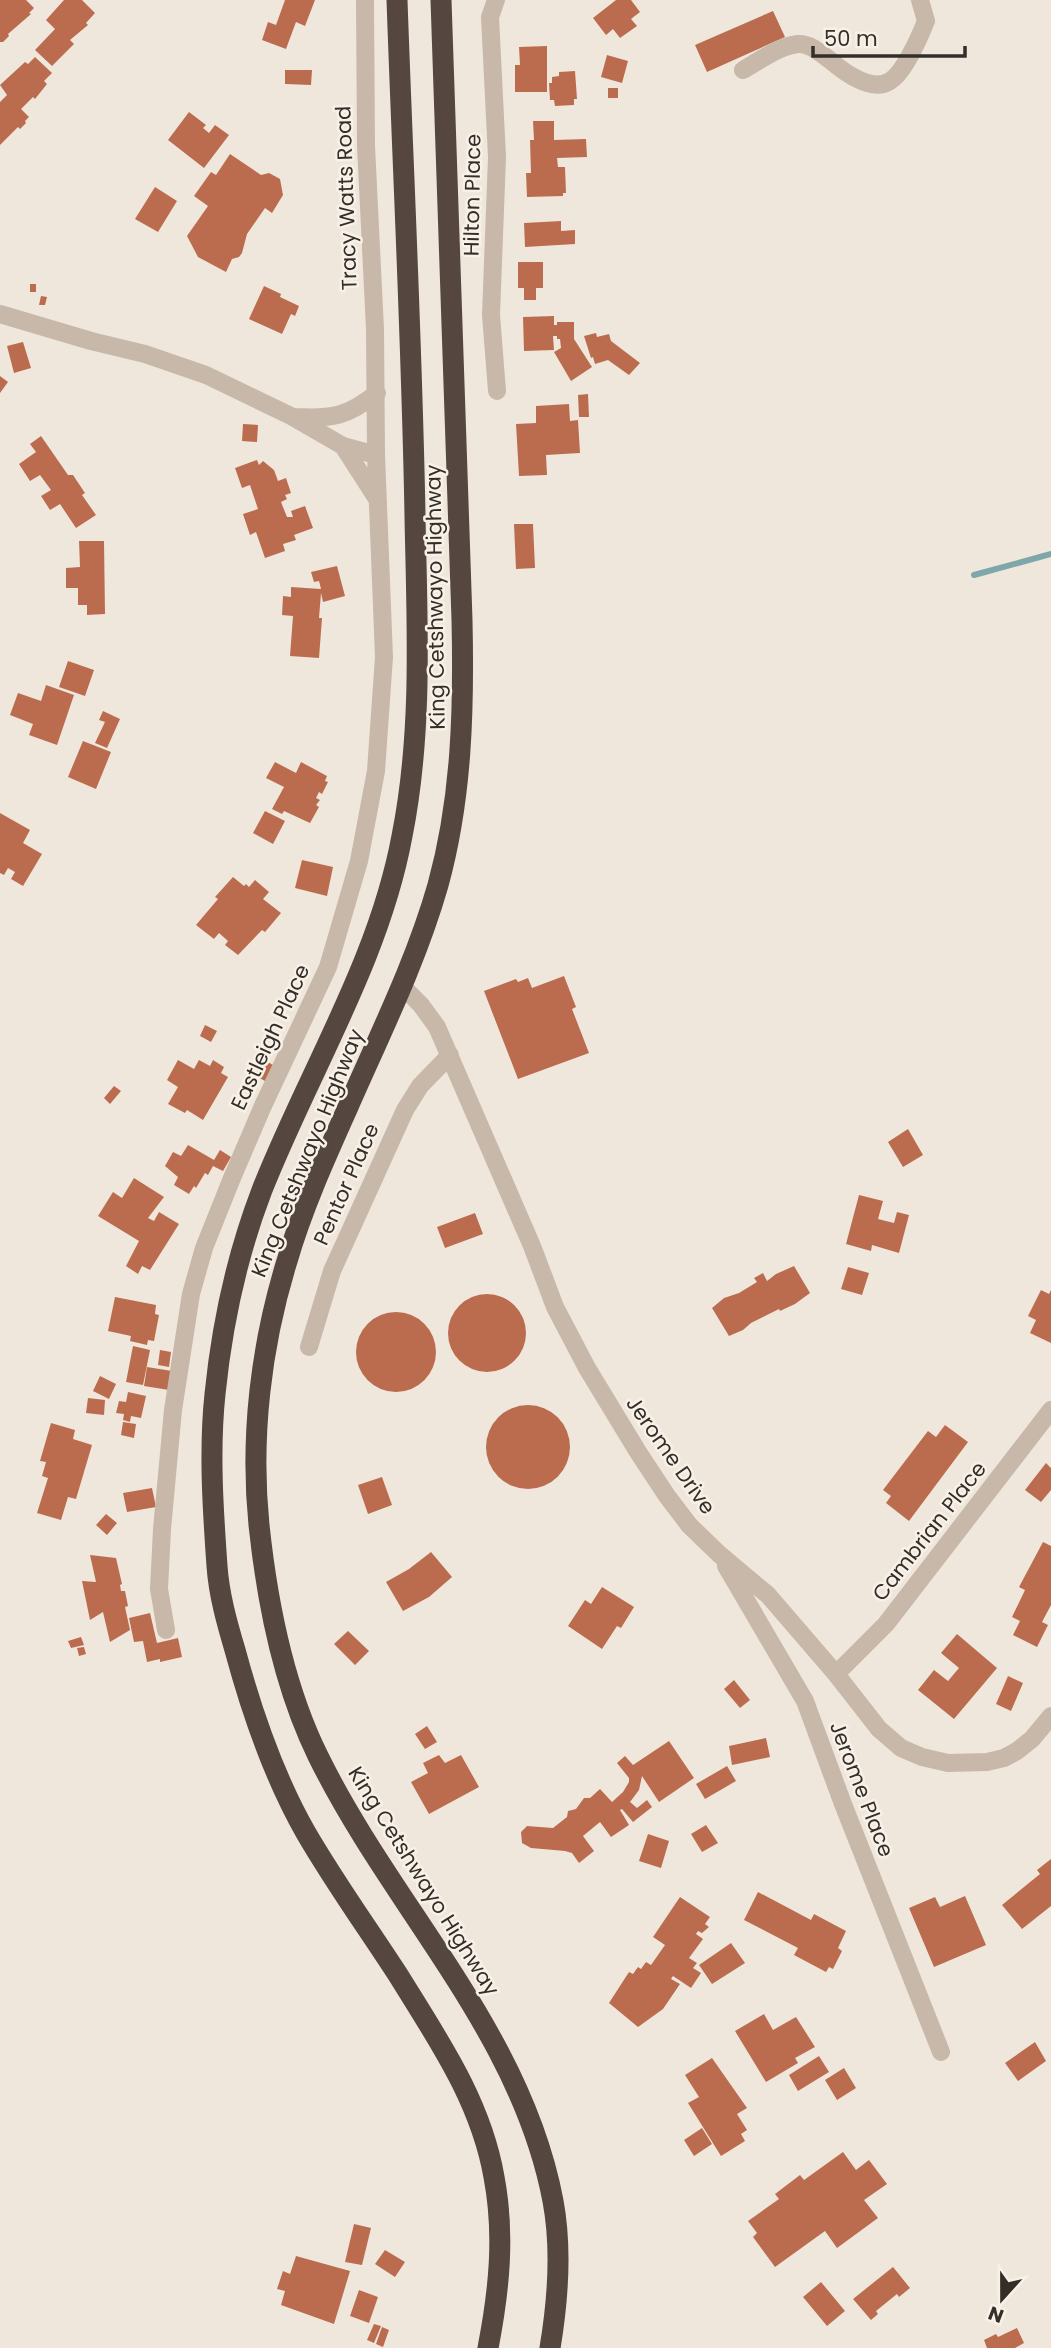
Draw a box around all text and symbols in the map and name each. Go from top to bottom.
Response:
scale bar [813,14,965,58]
text: 50 m [824,24,878,53]
street label: Tracy Watts Road [328,105,364,291]
street label: Hilton Place [456,134,488,256]
street label: King Cetshwayo Highway [418,464,452,730]
street label: Eastleigh Place [224,960,316,1114]
street label: King Cetshwayo Highway [244,1024,370,1281]
street label: Pentor Place [306,1119,386,1249]
street label: Jerome Drive [619,1390,723,1520]
street label: Cambrian Place [865,1455,993,1607]
street label: Jerome Place [823,1717,901,1861]
street label: King Cetshwayo Highway [341,1761,507,2001]
north arrow [967,2264,1037,2334]
text: N [985,2299,1008,2330]

